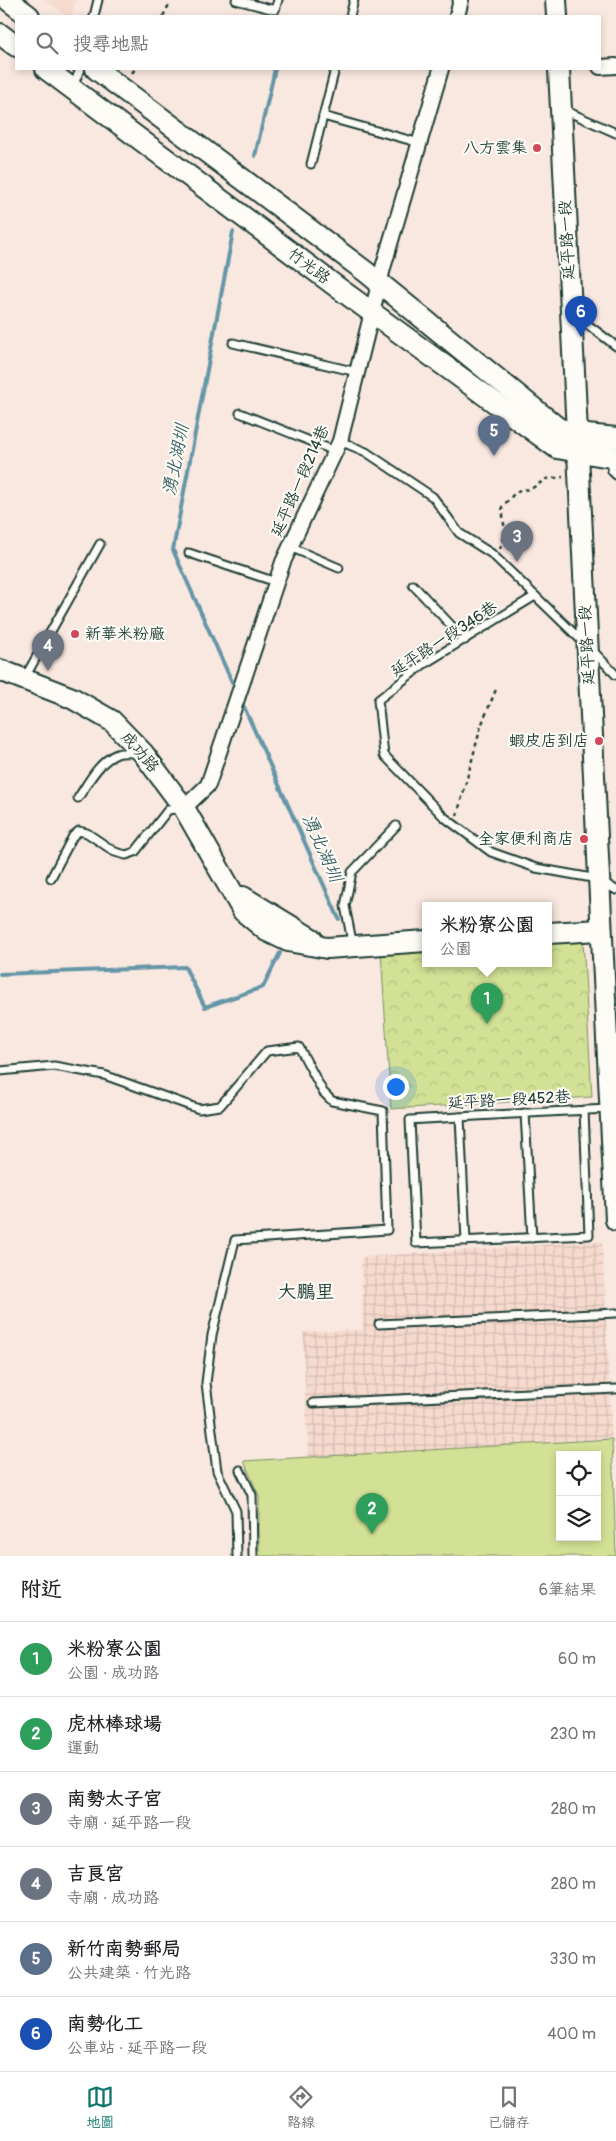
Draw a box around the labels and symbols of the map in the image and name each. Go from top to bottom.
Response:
place label: 八方雲集 [463,138,527,158]
marker: 八方雲集 [531,142,543,154]
street label: 延平路一段 [555,200,579,280]
street label: 竹光路 [284,244,334,288]
pin: 6 [565,296,597,337]
pin: 5 [478,415,510,456]
water label: 湧北湖圳 [158,421,195,498]
street label: 延平路一段214巷 [266,422,334,540]
pin: 3 [501,521,533,562]
street label: 延平路一段346巷 [387,597,501,681]
street label: 延平路一段 [575,605,599,685]
place label: 新華米粉廠 [85,624,165,644]
marker: 新華米粉廠 [69,628,81,640]
pin: 4 [32,630,64,671]
street label: 成功路 [117,727,163,777]
place label: 蝦皮店到店 [509,731,589,751]
marker: 蝦皮店到店 [593,735,605,747]
water label: 湧北湖圳 [297,810,348,887]
place label: 全家便利商店 [478,829,574,849]
marker: 全家便利商店 [578,833,590,845]
pin: 1 [471,983,503,1024]
your location [383,1074,409,1100]
street label: 延平路一段452巷 [447,1087,571,1113]
district label: 大鵬里 [277,1280,335,1304]
pin: 2 [356,1493,388,1534]

